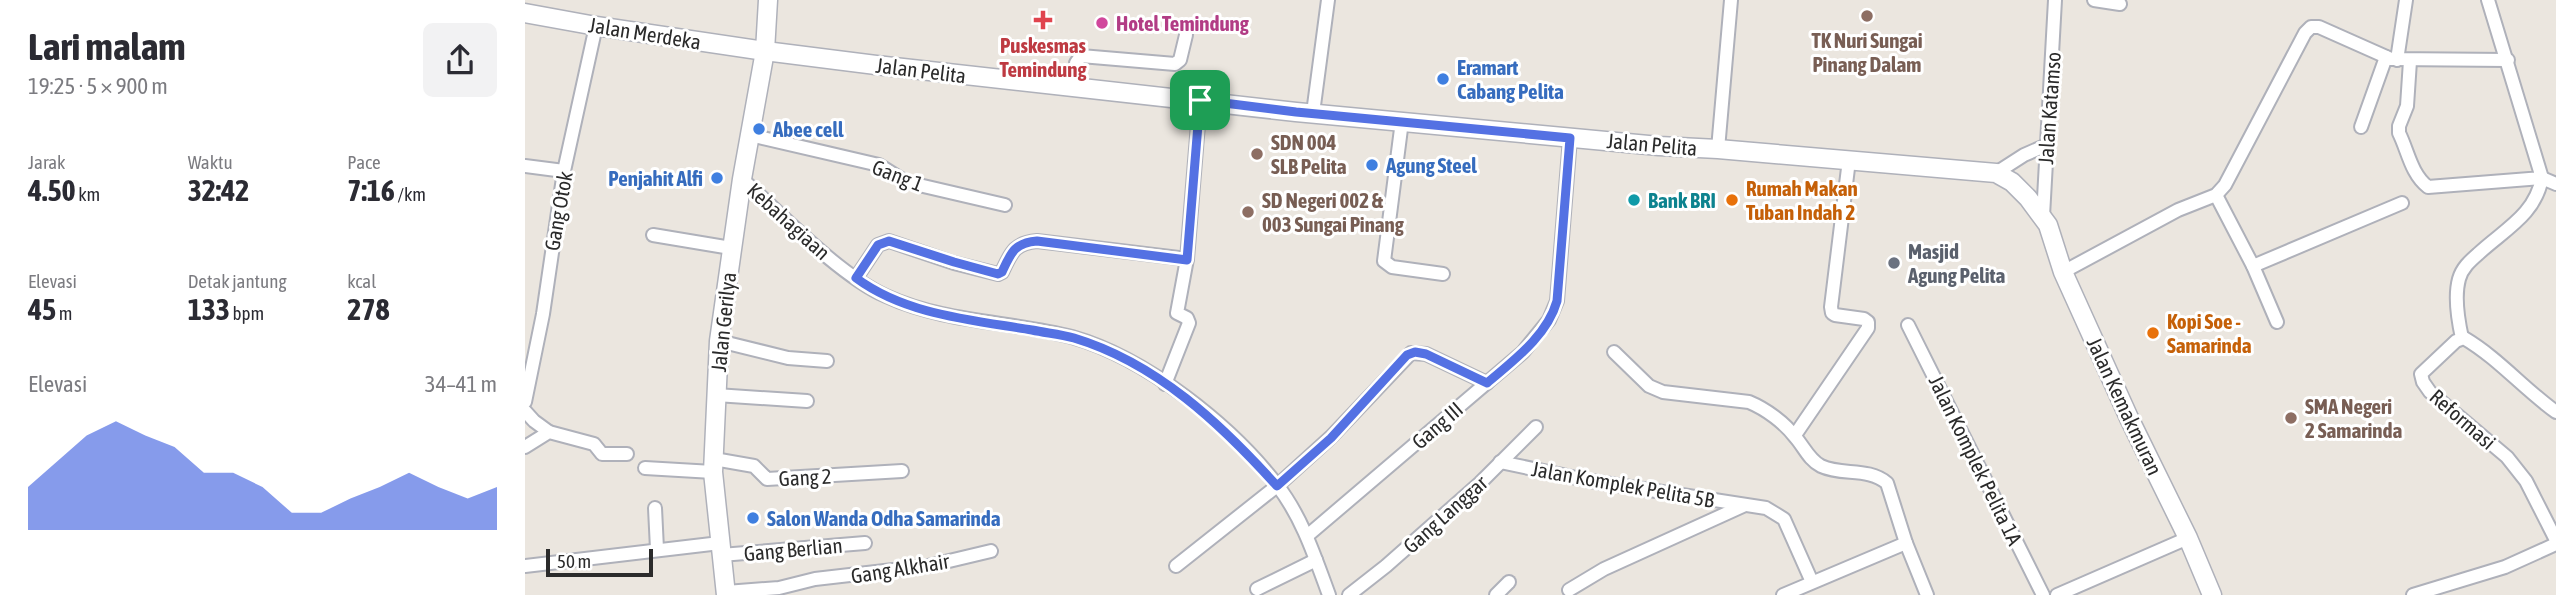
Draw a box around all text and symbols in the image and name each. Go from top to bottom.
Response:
marker: TK Nuri Sungai Pinang Dalam [1859,8,1875,24]
marker: Puskesmas Temindung [1033,10,1053,30]
place label: Hotel Temindung [1116,11,1250,35]
street label: Jalan Merdeka [587,12,703,54]
marker: Hotel Temindung [1094,15,1110,31]
button: share [423,23,497,97]
text: Lari malam [28,25,186,68]
place label: TK Nuri Sungai Pinang Dalam [1811,28,1923,76]
place label: Puskesmas Temindung [1000,33,1087,81]
street label: Jalan Katamso [2033,51,2065,165]
street label: Jalan Pelita [875,53,967,87]
place label: Eramart Cabang Pelita [1457,55,1564,103]
pin [1170,70,1230,130]
marker: Eramart Cabang Pelita [1435,71,1451,87]
text: 19:25 · 5 × 900 m [28,73,168,99]
icon: arrive [1181,81,1219,119]
place label: Abee cell [772,117,844,141]
marker: Abee cell [751,121,767,137]
street label: Jalan Pelita [1606,128,1698,160]
place label: SDN 004 SLB Pelita [1271,130,1347,178]
marker: SDN 004 SLB Pelita [1249,146,1265,162]
text: Jarak [28,151,65,173]
text: Waktu [188,151,233,173]
text: Pace [347,151,381,173]
place label: Agung Steel [1385,153,1477,177]
street label: Gang 1 [869,154,927,196]
marker: Agung Steel [1364,157,1380,173]
place label: Penjahit Alfi [608,166,703,190]
street label: Gang Otok [539,169,577,253]
marker: Penjahit Alfi [709,170,725,186]
text: 4.50 [28,173,76,207]
text: 32:42 [188,173,249,207]
text: 7:16 [347,173,395,207]
place label: Rumah Makan Tuban Indah 2 [1746,176,1858,224]
street label: Kebahagiaan [743,178,835,264]
text: km [76,183,100,205]
text: /km [395,183,426,205]
place label: SD Negeri 002 & 003 Sungai Pinang [1262,188,1405,236]
place label: Bank BRI [1648,188,1716,212]
marker: Bank BRI [1626,192,1642,208]
marker: Rumah Makan Tuban Indah 2 [1724,192,1740,208]
marker: SD Negeri 002 & 003 Sungai Pinang [1240,204,1256,220]
place label: Masjid Agung Pelita [1907,239,2006,287]
marker: Masjid Agung Pelita [1886,255,1902,271]
text: Elevasi [28,270,77,292]
text: Detak jantung [188,270,287,292]
text: kcal [347,270,376,292]
street label: Jalan Gerilya [706,271,740,373]
text: 45 [28,292,56,326]
text: 133 [188,292,230,326]
text: 278 [347,292,390,326]
text: m [56,302,73,324]
text: bpm [230,302,264,324]
place label: Kopi Soe - Samarinda [2167,309,2252,357]
marker: Kopi Soe - Samarinda [2145,325,2161,341]
street label: Jalan Kemakmuran [2083,333,2167,479]
text: Elevasi [28,371,87,397]
text: 34–41 m [425,371,497,397]
street label: Jalan Komplek Pelita 1A [1925,371,2028,549]
street label: Reformasi [2425,384,2501,454]
place label: SMA Negeri 2 Samarinda [2305,394,2402,442]
street label: Gang III [1407,397,1467,453]
marker: SMA Negeri 2 Samarinda [2283,410,2299,426]
street label: Jalan Komplek Pelita 5B [1530,456,1716,512]
street label: Gang 2 [778,464,832,490]
street label: Gang Langgar [1398,470,1492,558]
place label: Salon Wanda Odha Samarinda [767,506,1001,530]
marker: Salon Wanda Odha Samarinda [745,510,761,526]
street label: Gang Berlian [743,533,843,565]
scale bar [546,546,653,578]
street label: Gang Alkhair [849,548,952,588]
text: 50 m [557,550,591,572]

